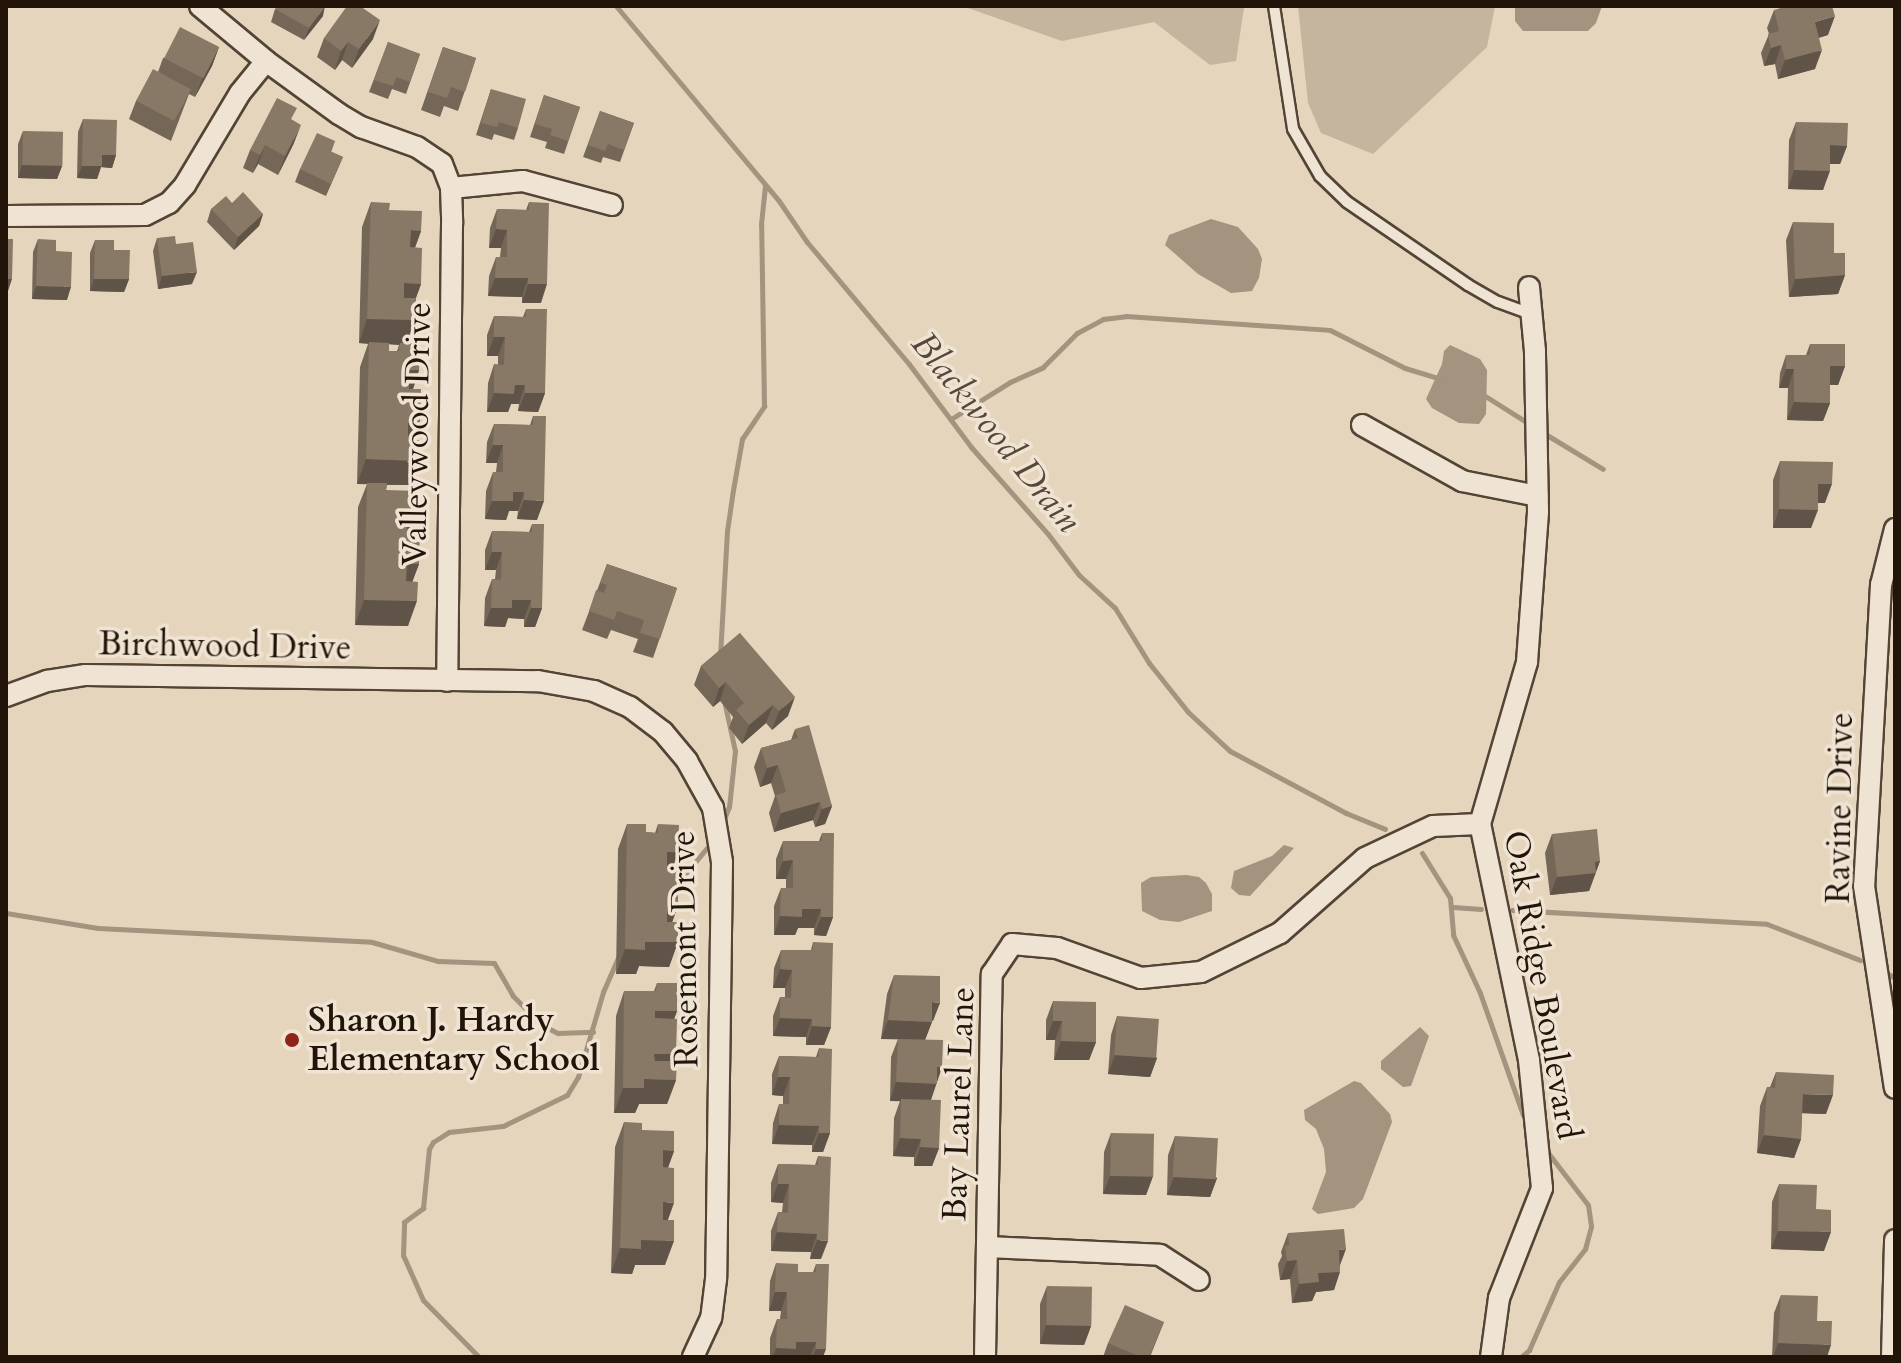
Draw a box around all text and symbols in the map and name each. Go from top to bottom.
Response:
street label: Valleywood Drive [394,302,440,566]
water label: Blackwood Drain [902,323,1090,541]
street label: Birchwood Drive [98,623,352,669]
street label: Ravine Drive [1818,712,1862,904]
street label: Oak Ridge Boulevard [1495,827,1589,1143]
street label: Rosemont Drive [663,830,707,1068]
street label: Bay Laurel Lane [935,986,983,1222]
place label: Sharon J. Hardy Elementary School [308,1000,600,1080]
marker: Sharon J. Hardy Elementary School [283,1031,301,1049]

